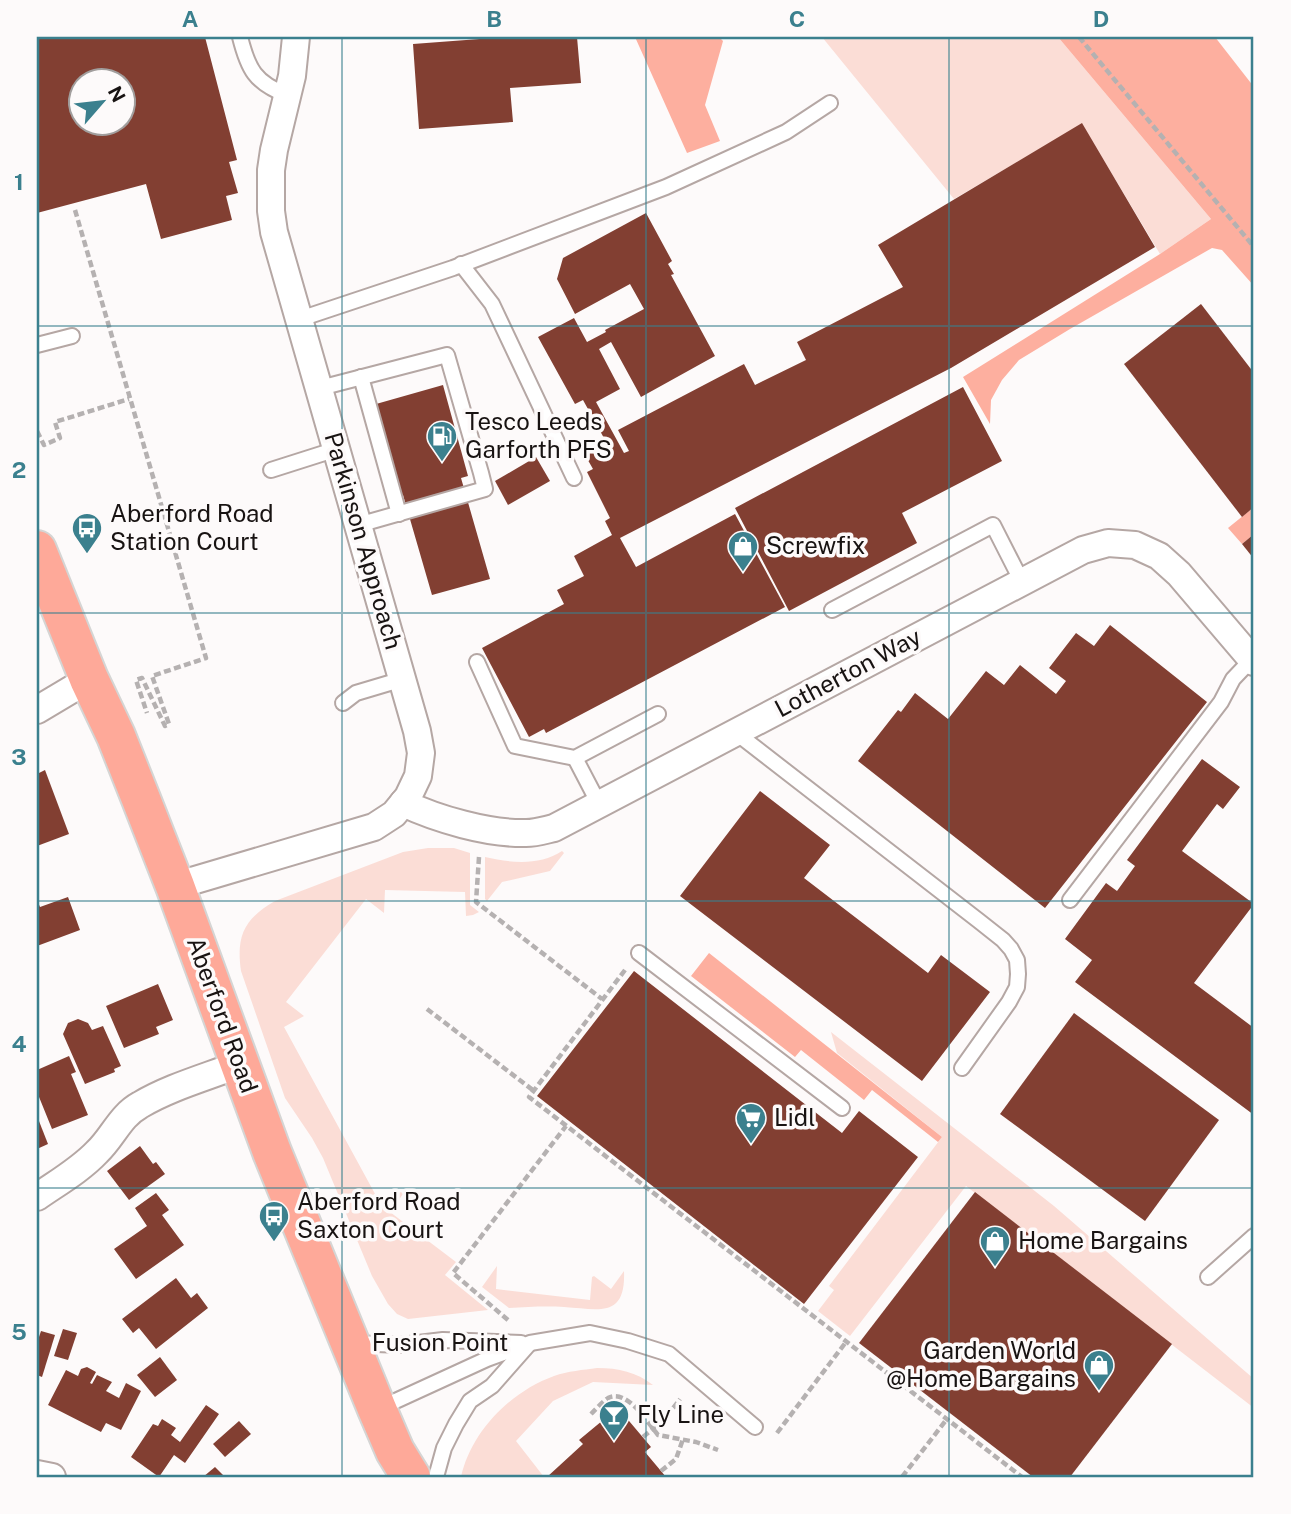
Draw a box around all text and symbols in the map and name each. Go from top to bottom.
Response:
text: A [182,5,199,32]
text: B [486,5,502,32]
text: C [789,5,805,32]
text: D [1093,5,1109,32]
north arrow [66,66,136,136]
text: N [104,82,130,106]
text: 1 [14,168,24,195]
place label: Tesco Leeds Garforth PFS [465,407,612,463]
fuel station icon: Tesco Leeds Garforth PFS [425,419,459,463]
street label: Parkinson Approach [320,429,408,653]
text: 2 [12,456,26,483]
place label: Aberford Road Station Court [110,499,274,555]
bus stop icon: Aberford Road Station Court [70,511,104,555]
shop icon: Screwfix [726,529,760,573]
place label: Screwfix [766,531,865,559]
street label: Lotherton Way [770,622,926,722]
text: 3 [11,743,27,770]
street label: Aberford Road [182,933,264,1096]
text: 4 [11,1030,27,1057]
supermarket icon: Lidl [734,1101,768,1145]
place label: Lidl [774,1103,816,1131]
place label: Aberford Road Saxton Court [297,1187,461,1243]
bus stop icon: Aberford Road Saxton Court [257,1199,291,1243]
shop icon: Home Bargains [978,1224,1012,1268]
place label: Home Bargains [1018,1226,1188,1254]
text: 5 [11,1318,27,1345]
street label: Fusion Point [372,1328,508,1356]
place label: Garden World @Home Bargains [886,1336,1076,1392]
shop icon: Garden World @Home Bargains [1082,1348,1116,1392]
bar icon: Fly Line [597,1398,631,1442]
place label: Fly Line [637,1400,724,1428]

